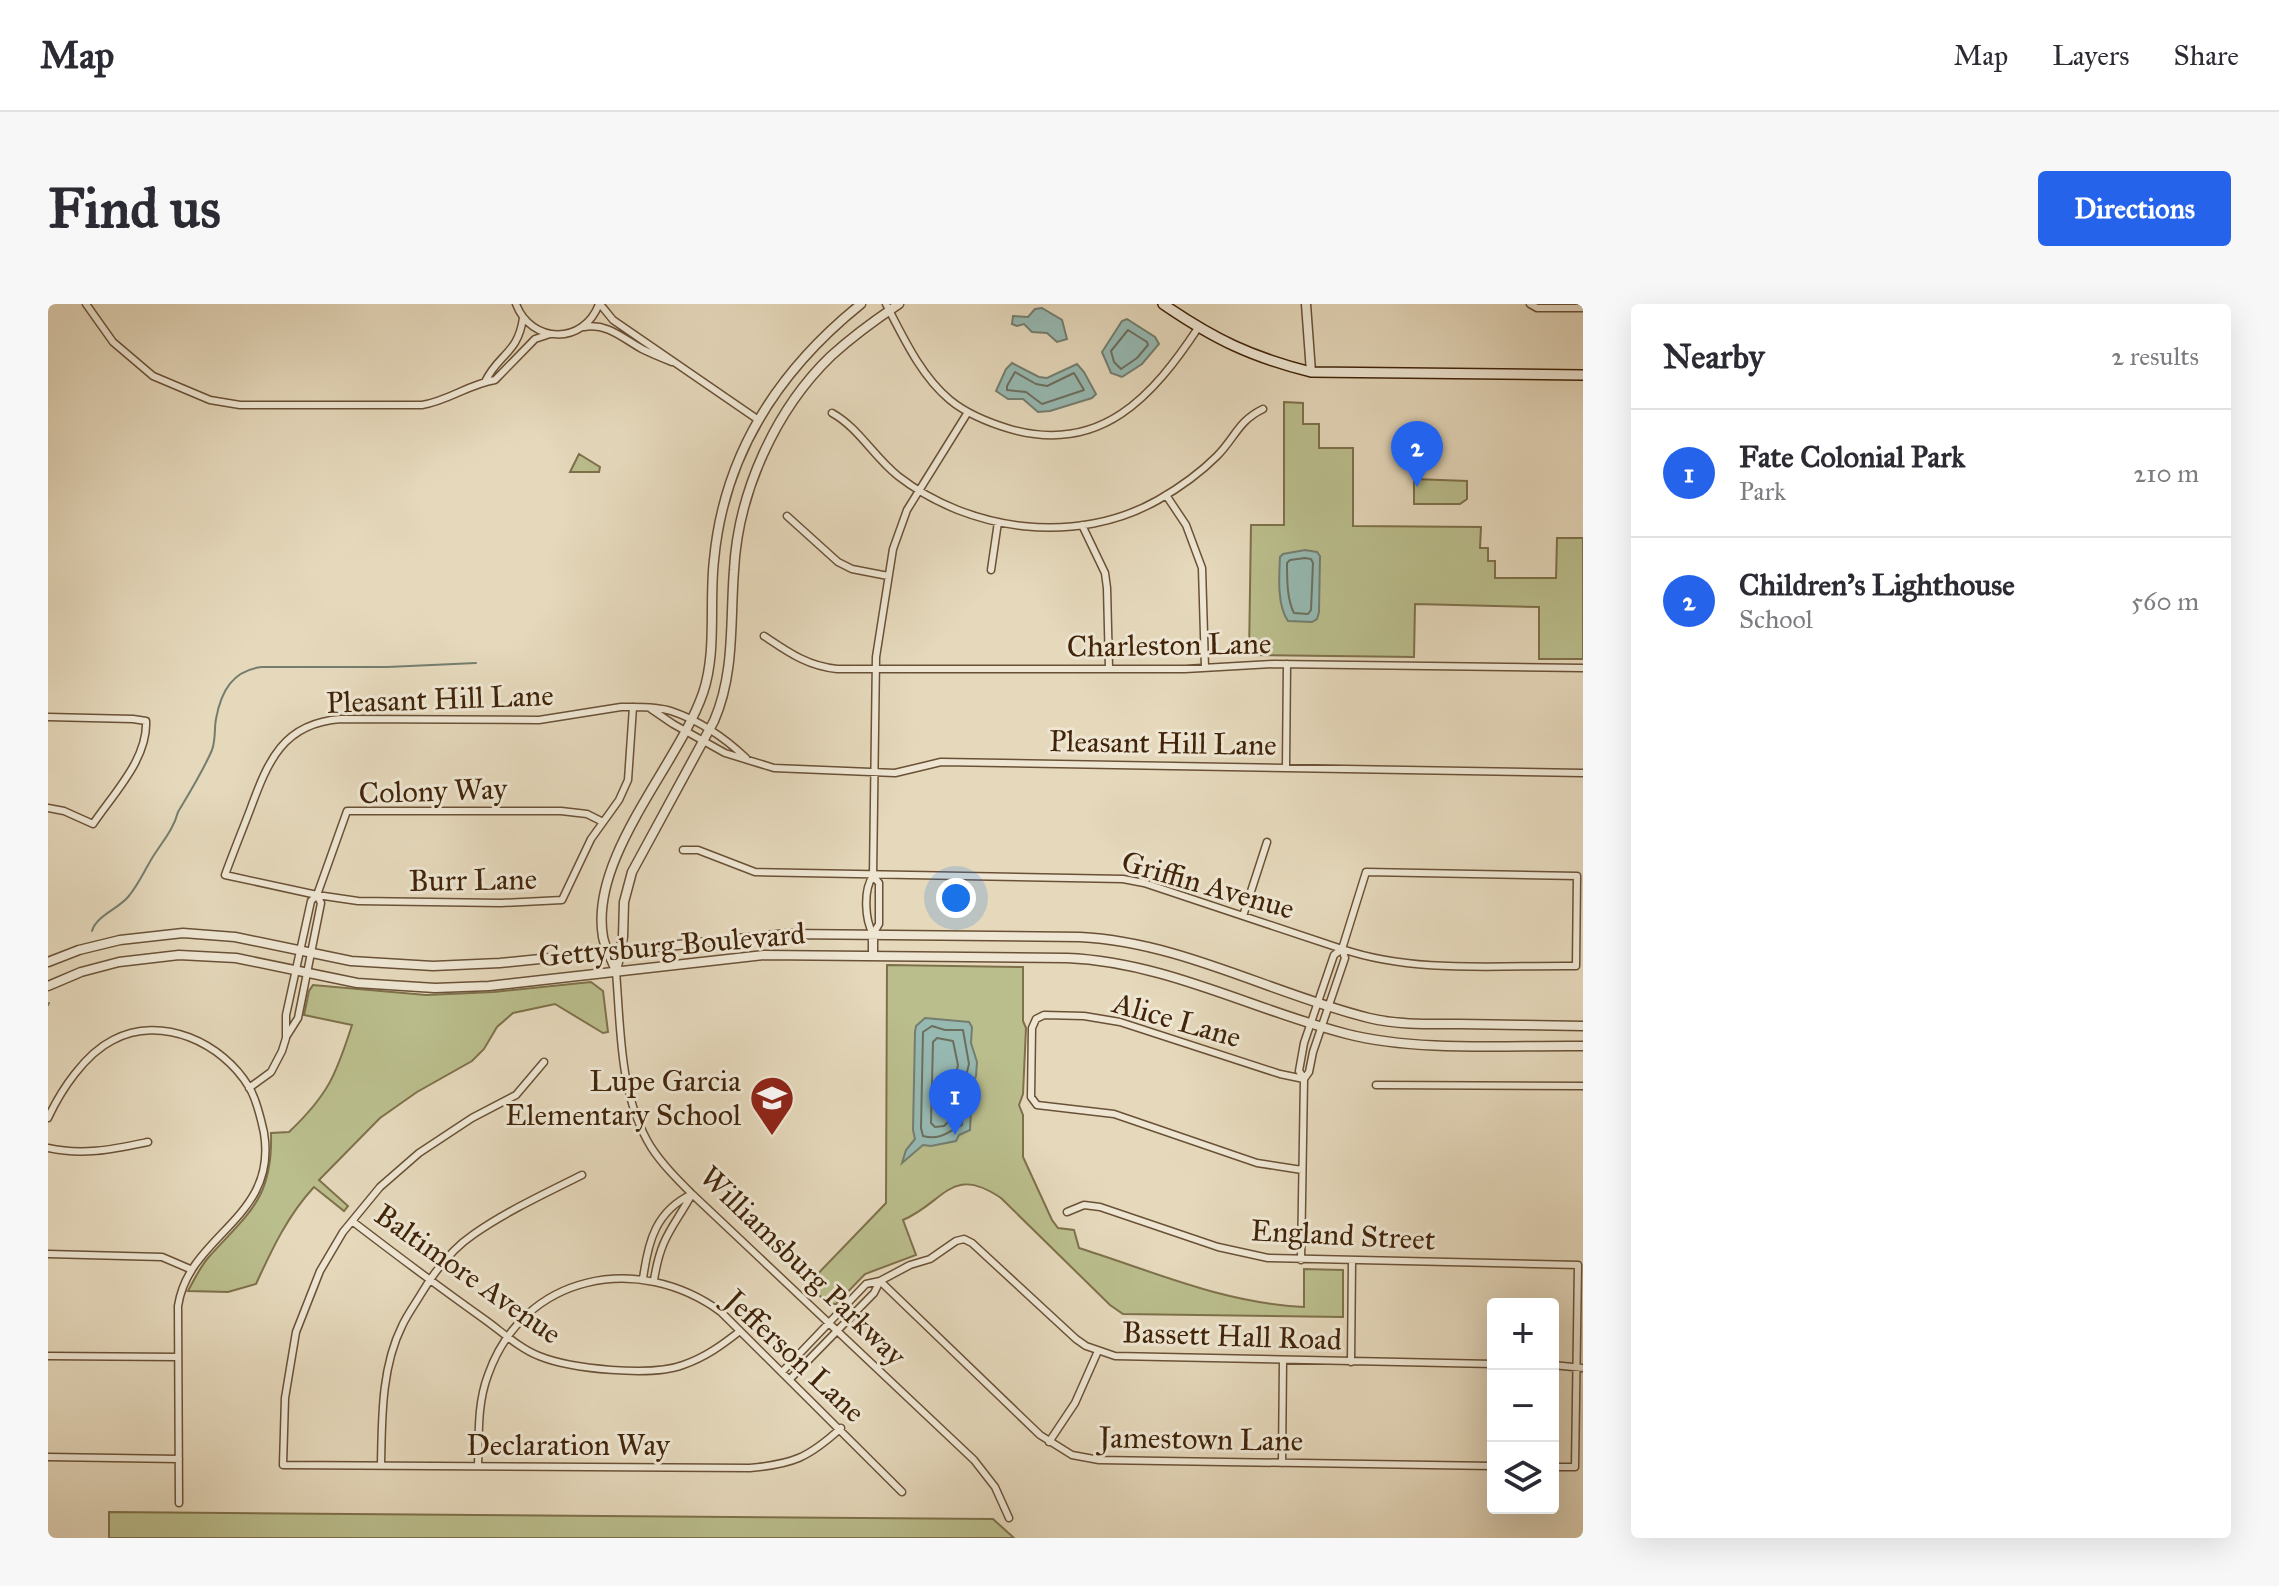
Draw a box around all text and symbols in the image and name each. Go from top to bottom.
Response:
text: Map [40,32,114,78]
text: Map [1953,38,2008,73]
text: Layers [2052,38,2130,73]
text: Share [2174,38,2239,73]
button: Directions [2038,171,2231,246]
text: Find us [48,174,221,242]
text: Nearby [1663,336,1765,377]
text: 2 results [2111,340,2199,372]
pin: 2 [1391,421,1443,487]
text: Fate Colonial Park [1739,439,1965,475]
text: 1 [1684,457,1694,489]
text: 210 m [2133,457,2199,489]
text: Park [1739,475,1786,507]
text: Children’s Lighthouse [1739,567,2015,603]
text: 2 [1683,585,1695,617]
text: 560 m [2131,585,2199,617]
text: School [1739,603,1813,635]
street label: Charleston Lane [1066,625,1272,665]
street label: Pleasant Hill Lane [326,677,554,721]
street label: Pleasant Hill Lane [1049,723,1277,763]
street label: Colony Way [358,770,509,812]
street label: Griffin Avenue [1118,843,1298,927]
street label: Burr Lane [409,861,537,899]
your location [936,878,976,918]
street label: Gettysburg Boulevard [537,915,807,975]
street label: Alice Lane [1107,984,1245,1055]
place label: Lupe Garcia Elementary School [505,1063,742,1133]
pin: 1 [929,1069,981,1135]
school or university icon: Lupe Garcia Elementary School [748,1074,796,1137]
street label: Williamsburg Parkway [693,1158,914,1374]
street label: Baltimore Avenue [368,1196,568,1352]
street label: England Street [1250,1212,1437,1258]
street label: Jefferson Lane [715,1280,872,1430]
map controls [1487,1298,1559,1514]
button: + [1487,1298,1559,1370]
street label: Bassett Hall Road [1122,1314,1342,1358]
button: − [1487,1370,1559,1442]
street label: Jamestown Lane [1096,1419,1303,1459]
street label: Declaration Way [466,1427,671,1463]
button: layers [1487,1442,1559,1514]

